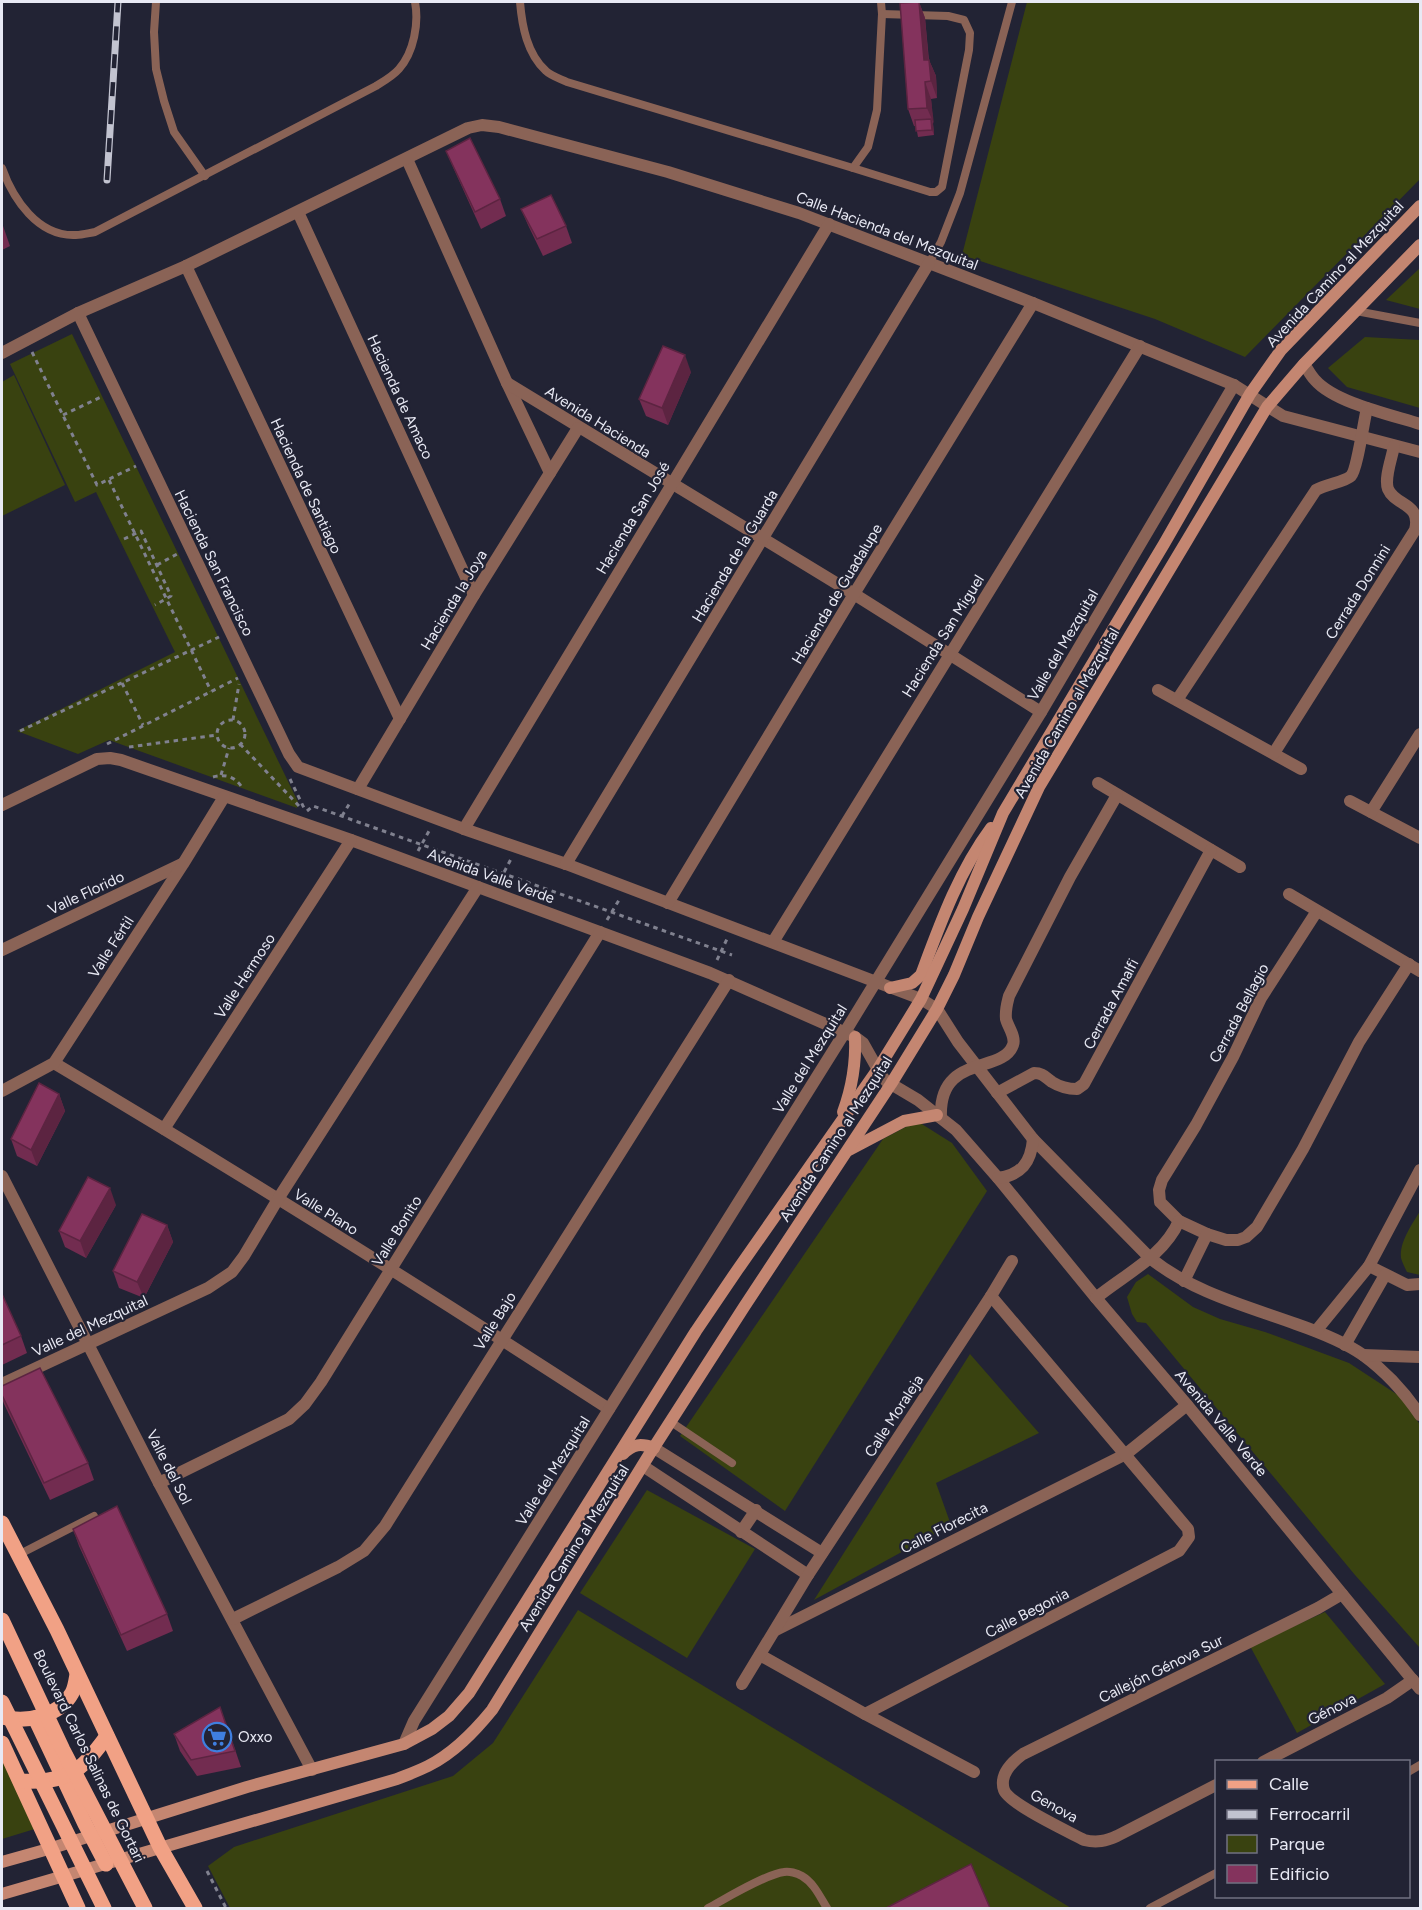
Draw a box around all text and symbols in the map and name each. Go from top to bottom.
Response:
street label: Calle Hacienda del Mezquital [793,188,981,274]
street label: Avenida Camino al Mezquital [1263,197,1407,351]
street label: Hacienda de Amaco [363,332,437,462]
street label: Avenida Hacienda [542,382,654,462]
street label: Hacienda de Santiago [267,415,345,557]
street label: Hacienda San José [592,459,674,577]
street label: Hacienda de la Guarda [688,486,782,626]
street label: Hacienda San Francisco [171,487,257,639]
street label: Hacienda de Guadalupe [788,521,886,667]
street label: Cerrada Donnini [1322,541,1394,643]
street label: Hacienda la Joya [417,547,491,653]
street label: Hacienda San Miguel [898,571,988,701]
street label: Valle del Mezquital [1024,586,1102,704]
street label: Avenida Camino al Mezquital [1011,625,1123,801]
street label: Avenida Valle Verde [425,845,557,907]
street label: Valle Florido [45,867,127,919]
street label: Valle Fértil [84,913,138,981]
street label: Valle Hermoso [211,930,279,1022]
street label: Cerrada Amalfi [1080,956,1142,1052]
street label: Cerrada Bellagio [1205,960,1273,1066]
street label: Valle del Mezquital [769,1001,851,1117]
street label: Avenida Camino al Mezquital [776,1053,896,1225]
street label: Valle Plano [290,1185,362,1239]
street label: Valle Bonito [368,1192,426,1270]
street label: Valle Bajo [470,1288,520,1354]
street label: Valle del Mezquital [29,1291,151,1361]
street label: Avenida Valle Verde [1171,1366,1271,1480]
street label: Calle Moraleja [861,1372,927,1460]
street label: Valle del Mezquital [512,1413,594,1529]
street label: Valle del Sol [143,1427,195,1507]
street label: Avenida Camino al Mezquital [515,1461,633,1635]
street label: Calle Florecita [897,1498,991,1558]
street label: Calle Begonia [982,1584,1072,1642]
street label: Callejón Génova Sur [1096,1631,1226,1707]
street label: Boulevard Carlos Salinas de Gortari [29,1647,149,1865]
street label: Génova [1305,1689,1359,1729]
supermarket icon: Oxxo [201,1721,233,1753]
place label: Oxxo [238,1728,273,1746]
legend [1215,1760,1410,1898]
text: Calle [1269,1773,1309,1795]
street label: Genova [1027,1786,1081,1826]
text: Ferrocarril [1269,1803,1350,1825]
text: Parque [1269,1833,1325,1855]
text: Edificio [1269,1863,1330,1885]

